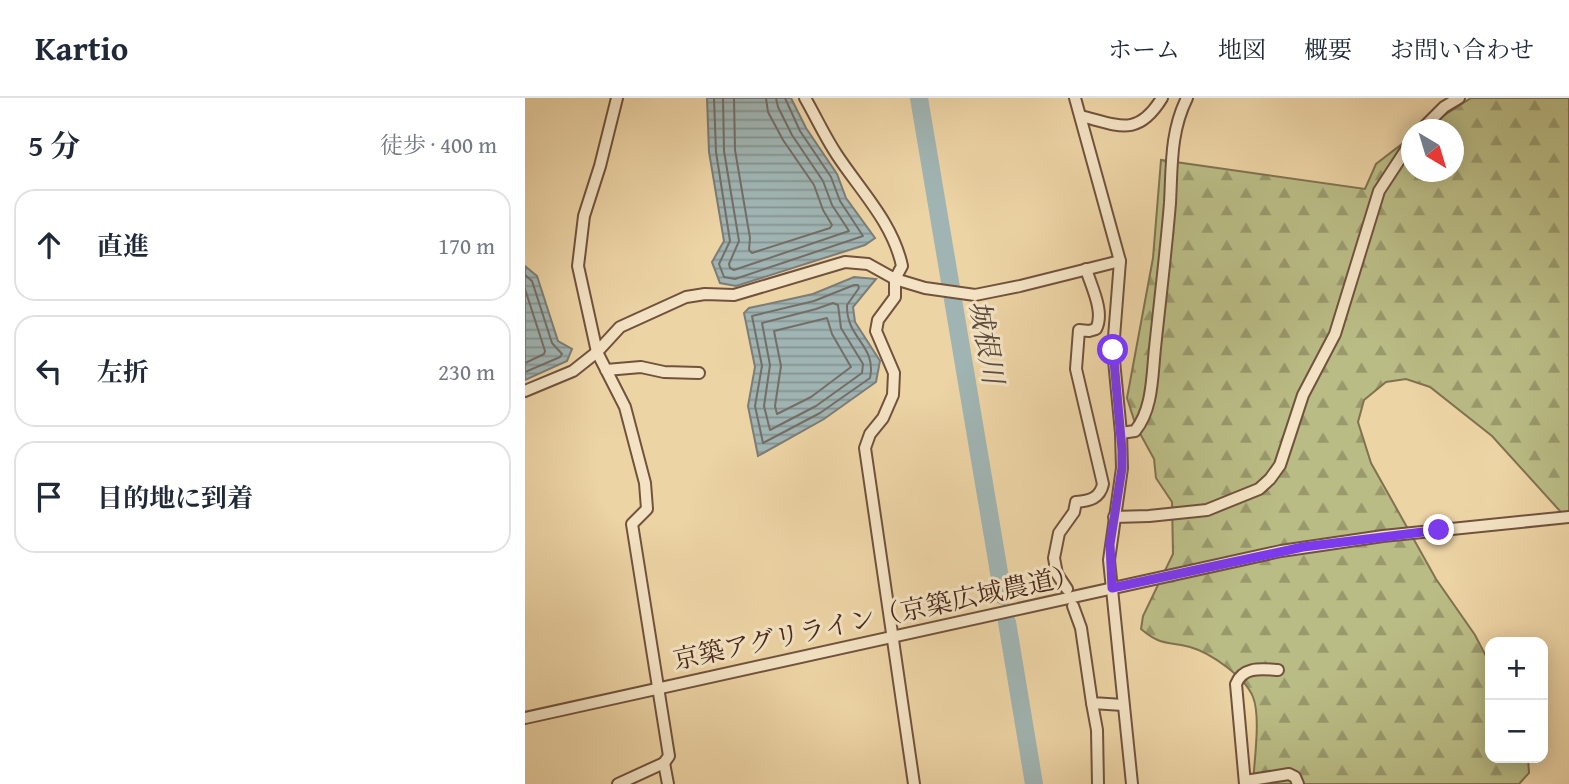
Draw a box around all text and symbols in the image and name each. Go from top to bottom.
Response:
text: Kartio [35,24,128,72]
text: ホーム [1108,32,1180,67]
text: 地図 [1218,32,1266,67]
text: 概要 [1304,32,1352,67]
text: お問い合わせ [1390,32,1534,67]
north arrow [1401,119,1464,182]
text: 5 分 [28,123,80,167]
text: 徒歩 · 400 m [380,128,497,161]
icon: ahead [30,226,68,264]
text: 直進 [97,226,149,265]
text: 170 m [438,229,495,262]
water label: 城根川 [960,297,1015,390]
route start [1097,334,1128,365]
icon: left [30,352,68,390]
text: 左折 [97,352,149,391]
text: 230 m [438,355,495,388]
icon: arrive [30,478,68,516]
text: 目的地に到着 [97,478,253,517]
route end [1423,514,1454,545]
street label: 京築アグリライン（京築広域農道） [669,554,1083,679]
map controls [1485,637,1548,763]
button: + [1485,637,1548,700]
button: − [1485,700,1548,763]

